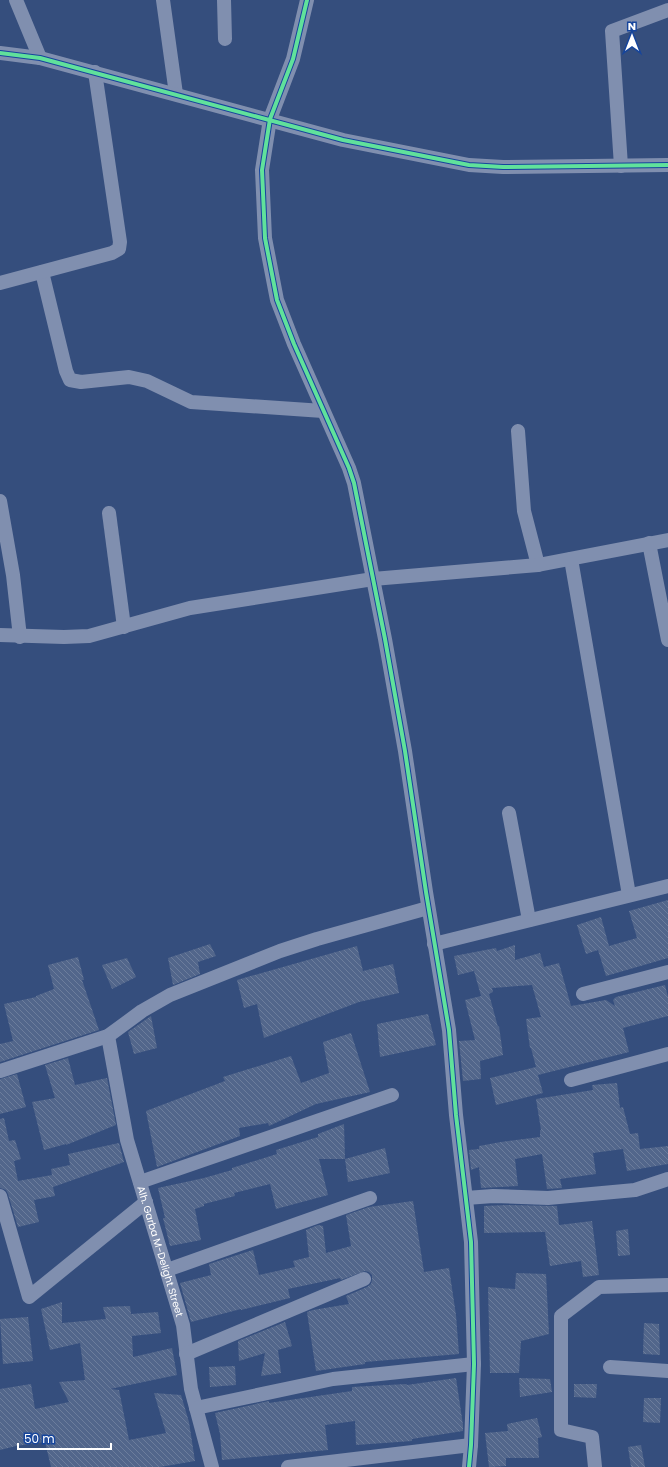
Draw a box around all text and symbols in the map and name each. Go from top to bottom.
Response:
north arrow [612,16,652,56]
text: N [628,18,636,34]
street label: Alh. Garba M-Delight Street [134,1184,188,1319]
scale bar [18,1425,111,1451]
text: 50 m [24,1430,55,1447]

